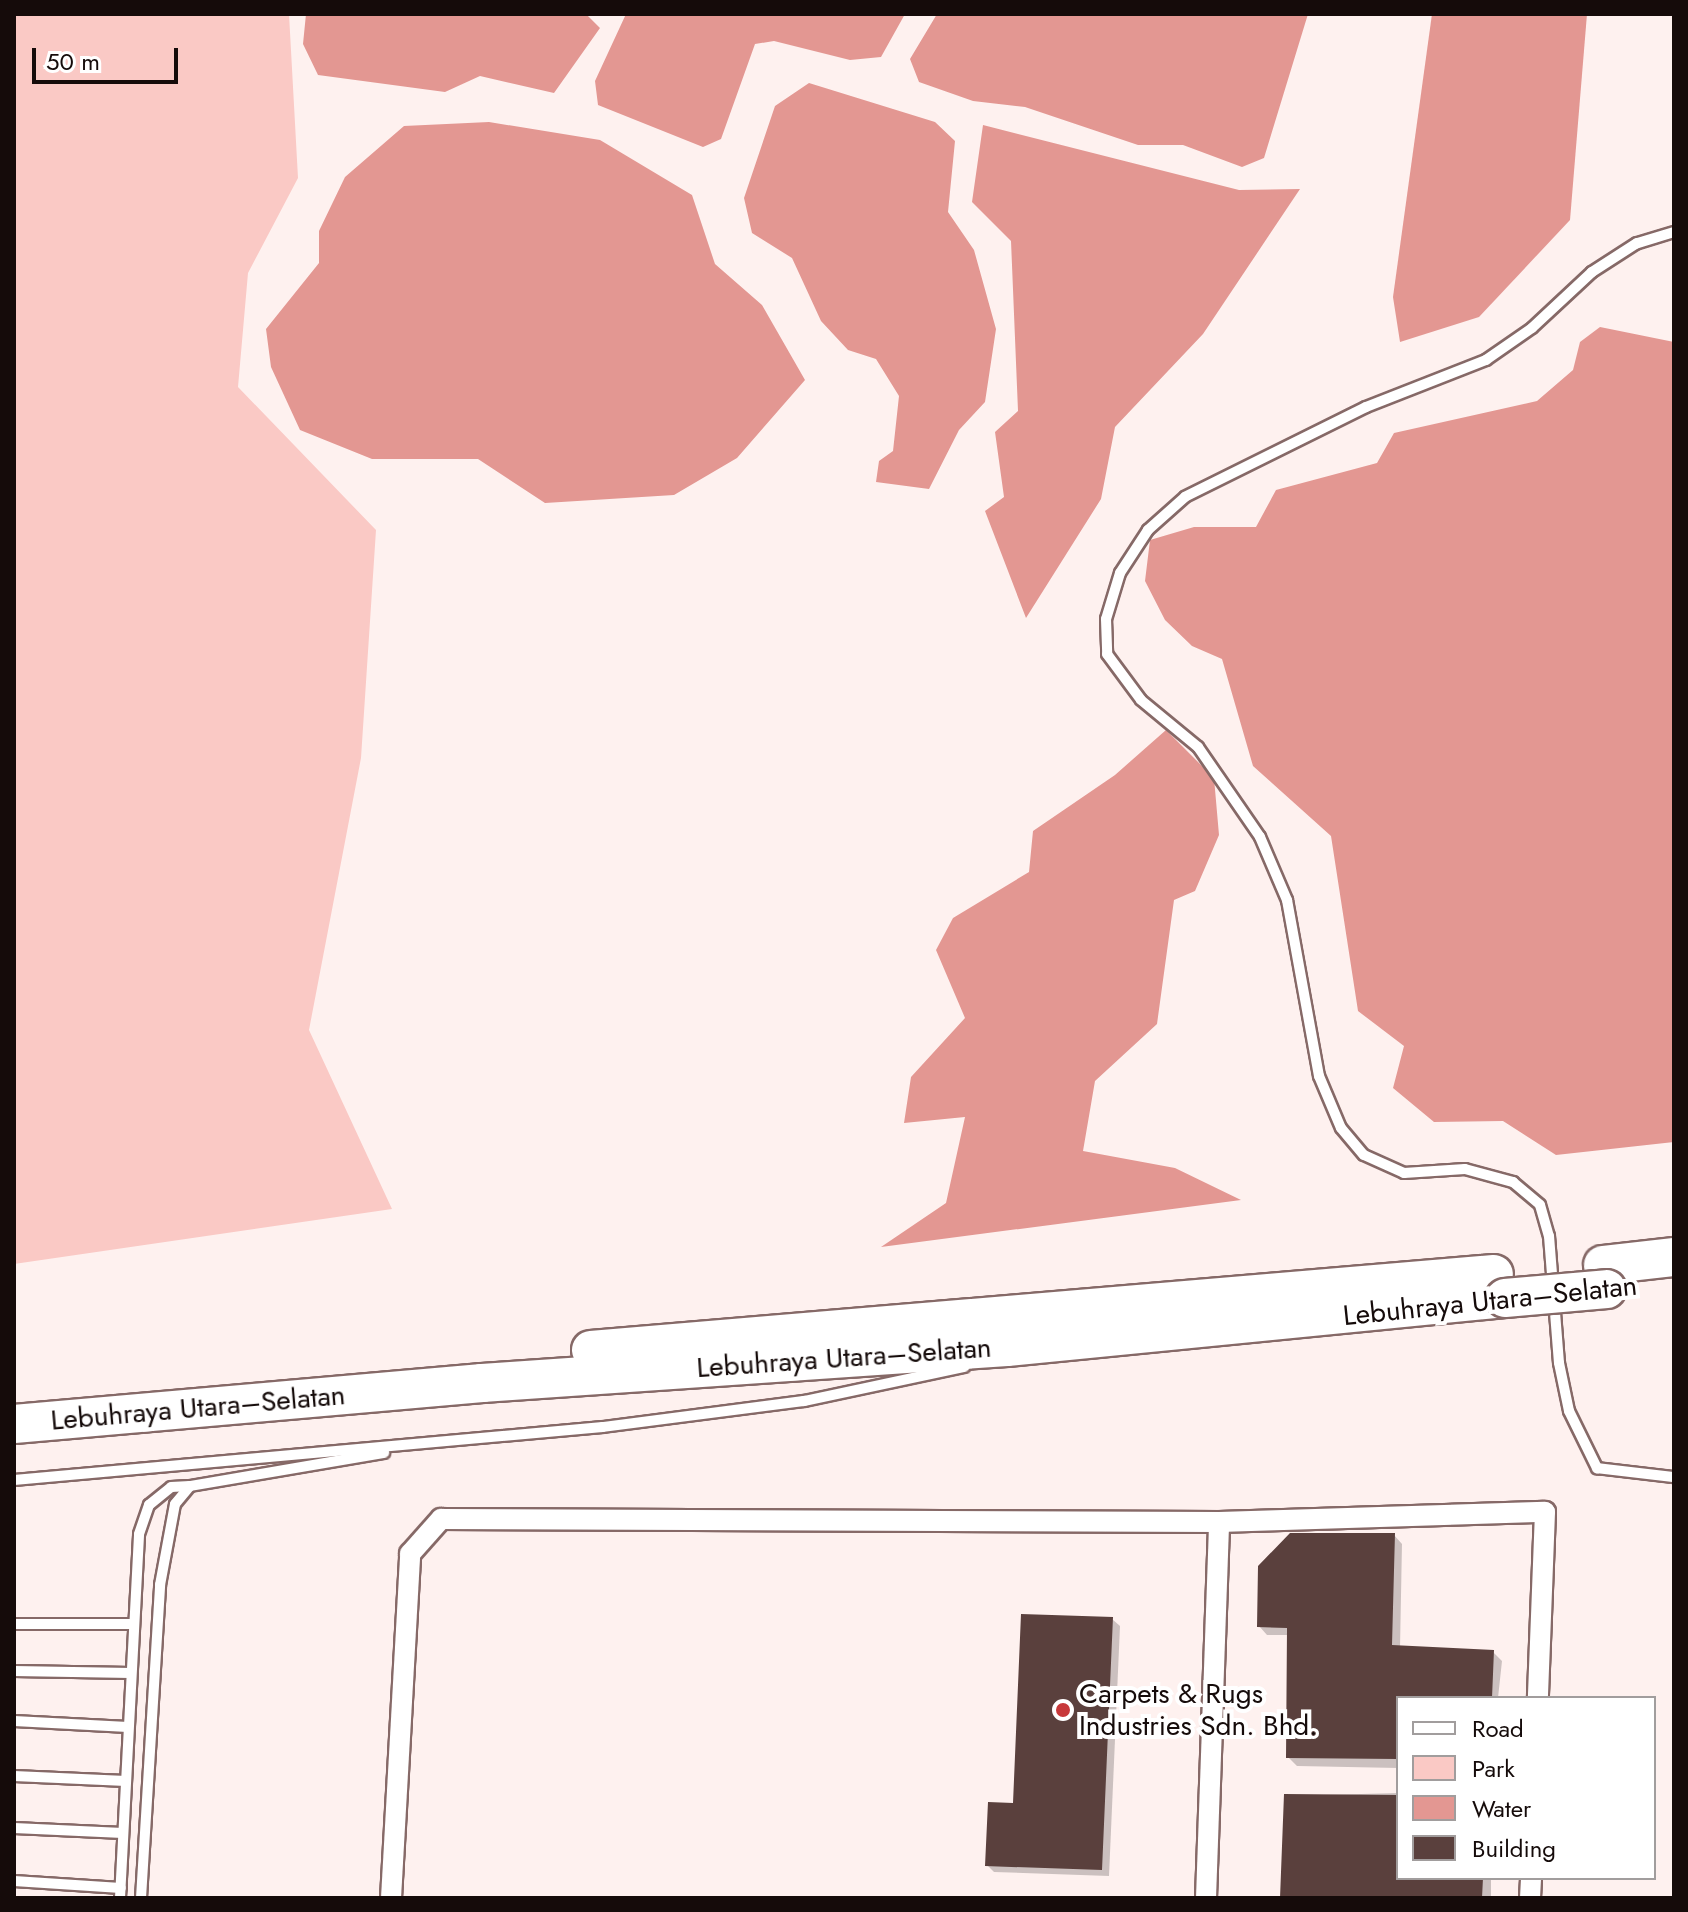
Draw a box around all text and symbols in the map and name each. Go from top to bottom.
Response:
scale bar [36,32,182,82]
text: 50 m [46,44,100,79]
street label: Lebuhraya Utara–Selatan [1341,1269,1639,1333]
street label: Lebuhraya Utara–Selatan [695,1331,993,1385]
street label: Lebuhraya Utara–Selatan [49,1378,347,1438]
place label: Carpets & Rugs Industries Sdn. Bhd. [1079,1677,1318,1743]
legend [1396,1696,1656,1880]
marker: Carpets & Rugs Industries Sdn. Bhd. [1054,1701,1072,1719]
text: Road [1472,1711,1524,1746]
text: Park [1472,1751,1515,1786]
text: Water [1472,1791,1531,1826]
text: Building [1472,1831,1556,1866]

